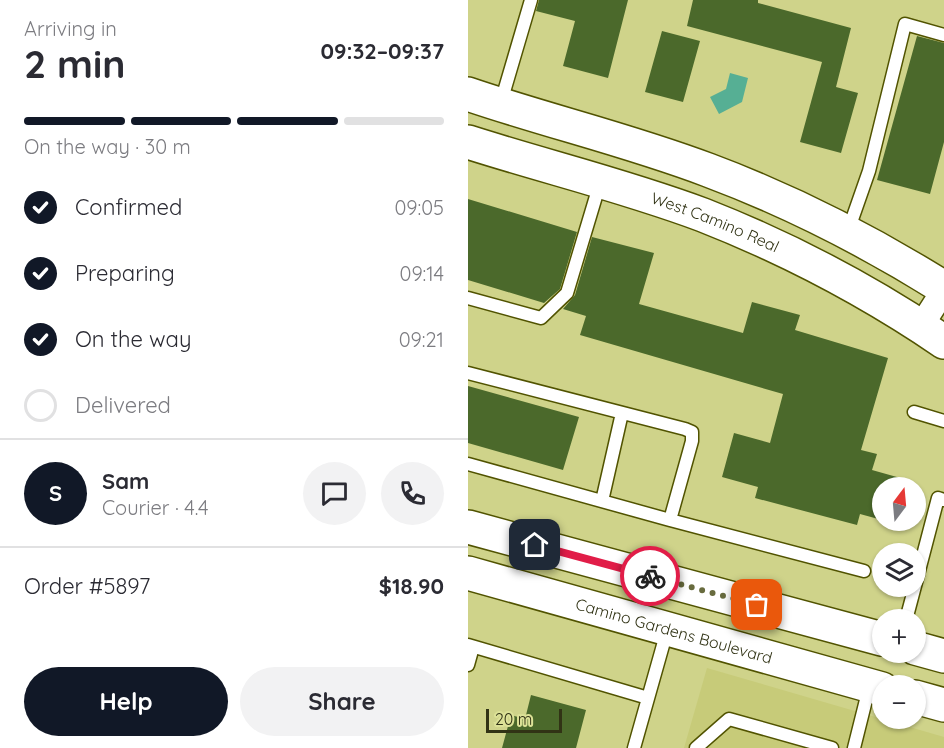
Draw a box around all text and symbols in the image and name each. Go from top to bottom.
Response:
text: Arriving in [24,16,117,41]
text: 09:32–09:37 [320,37,444,65]
text: 2 min [24,39,126,88]
text: On the way · 30 m [24,134,191,159]
street label: West Camino Real [649,188,782,257]
icon: check [24,191,57,224]
text: Confirmed [75,193,182,221]
text: 09:05 [394,195,444,220]
icon: check [24,257,57,290]
text: Preparing [75,259,175,287]
text: 09:14 [400,261,444,286]
icon: check [24,323,57,356]
text: On the way [75,325,191,353]
text: 09:21 [399,327,444,352]
text: Delivered [75,391,171,419]
button: chat [303,462,366,525]
button: phone [381,462,444,525]
text: Sam [102,467,149,495]
north arrow [872,477,926,531]
map controls [872,477,926,729]
text: S [49,479,62,507]
text: Courier · 4.4 [102,495,208,520]
pin [509,519,560,570]
icon: home [518,528,551,561]
button: layers [872,543,926,597]
courier [620,546,680,606]
icon: bike [634,560,667,593]
text: Order #5897 [24,572,150,600]
text: $18.90 [379,572,444,600]
pin [731,579,782,630]
icon: bag [740,588,773,621]
street label: Camino Gardens Boulevard [573,594,775,668]
button: + [872,609,926,663]
button: Help [24,667,228,736]
button: Share [240,667,444,736]
button: − [872,675,926,729]
scale bar [486,706,562,734]
text: 20 m [495,709,532,729]

